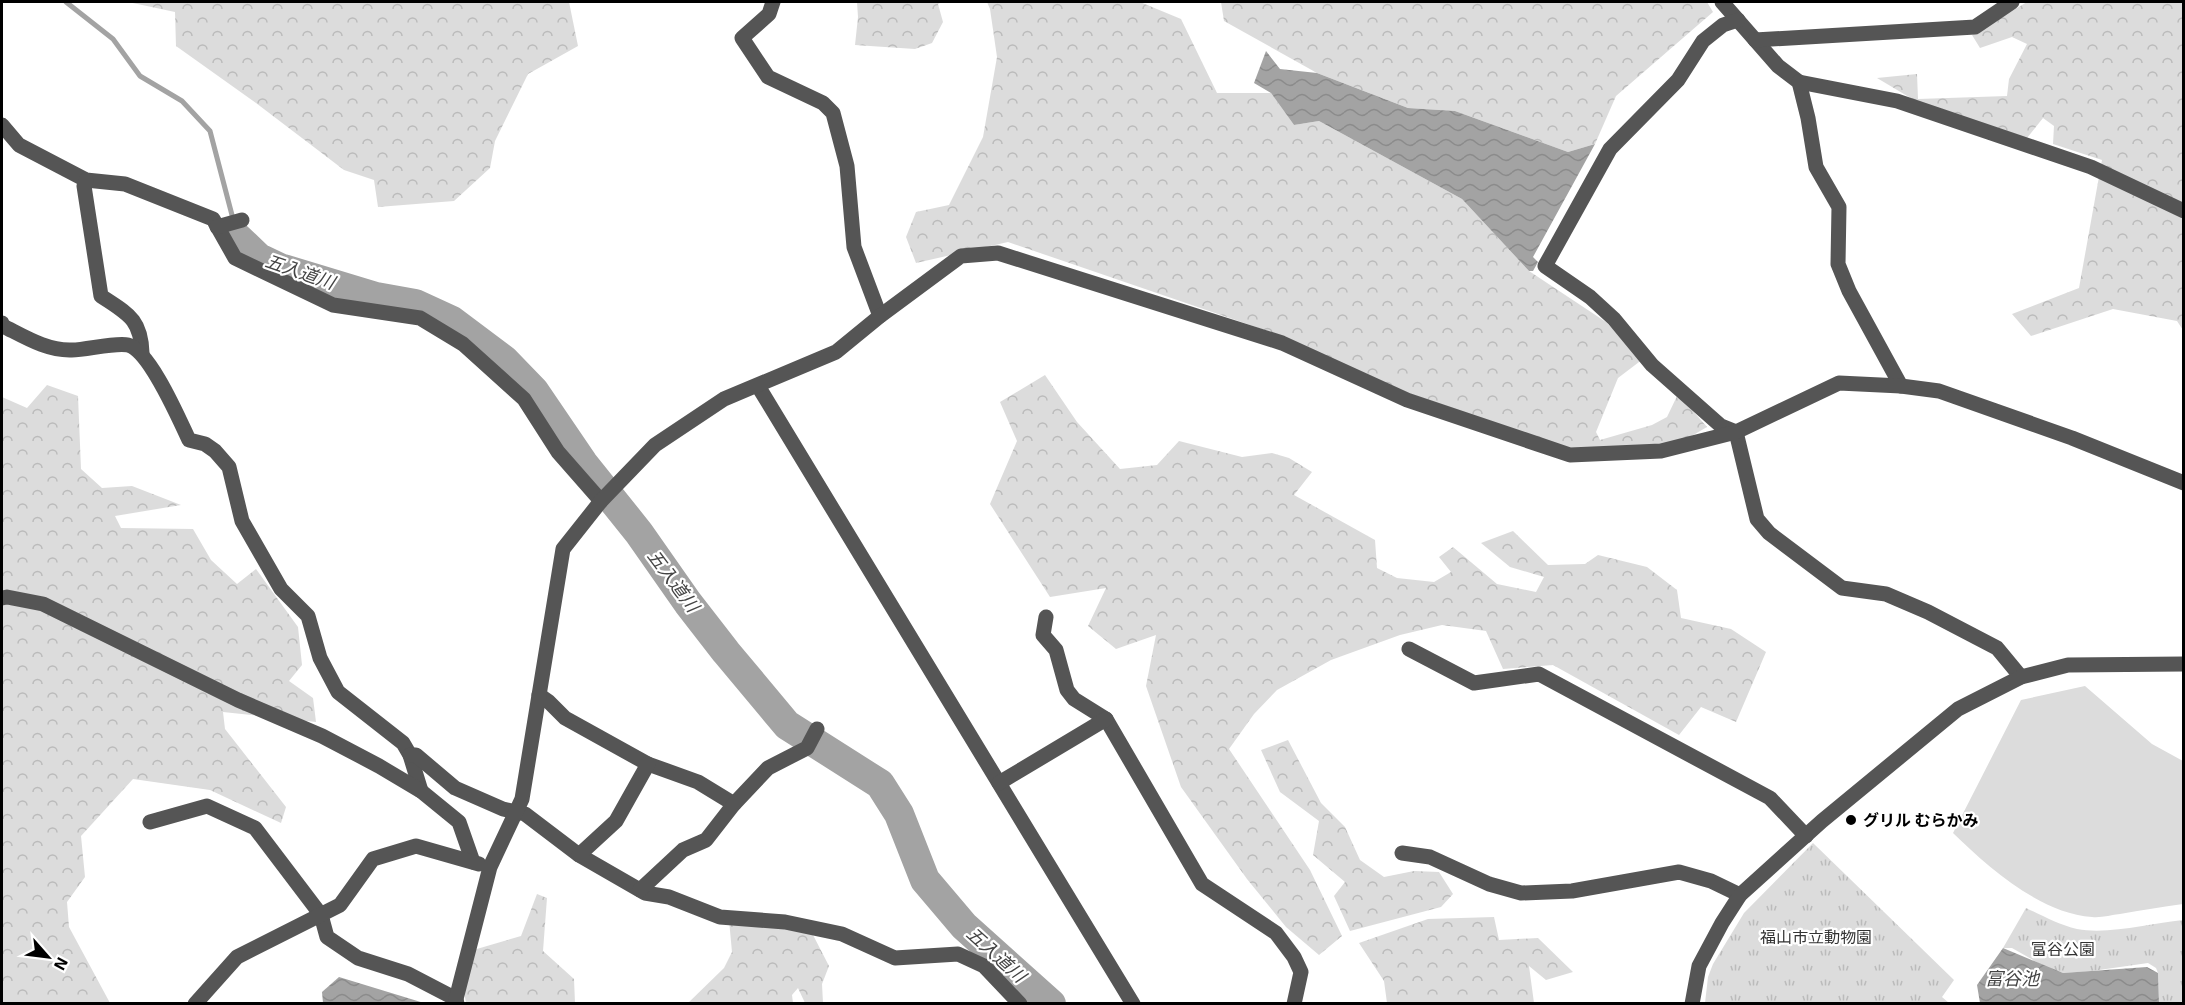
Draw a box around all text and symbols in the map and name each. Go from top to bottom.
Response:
water label: 五入道川 [263,249,340,294]
water label: 五入道川 [643,545,705,617]
place label: グリル むらかみ [1863,810,1978,829]
marker: グリル むらかみ [1844,813,1858,827]
water label: 五入道川 [963,922,1032,988]
north arrow [18,927,78,987]
park label: 福山市立動物園 [1760,927,1872,946]
park label: 富谷公園 [2031,939,2095,958]
text: N [51,955,73,974]
water label: 富谷池 [1985,967,2041,989]

